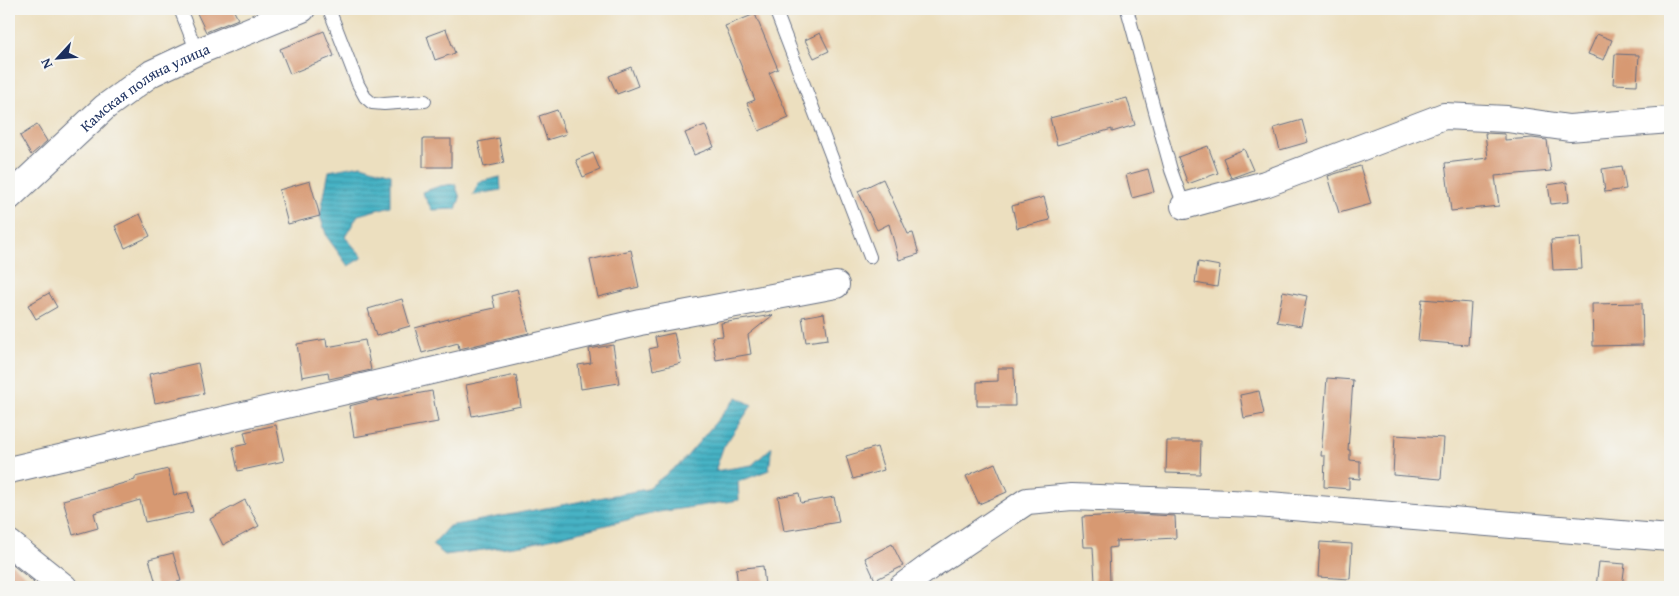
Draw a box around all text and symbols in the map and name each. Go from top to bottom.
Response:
north arrow [32,32,82,82]
street label: Камская поляна улица [75,37,213,136]
text: N [35,55,57,72]

